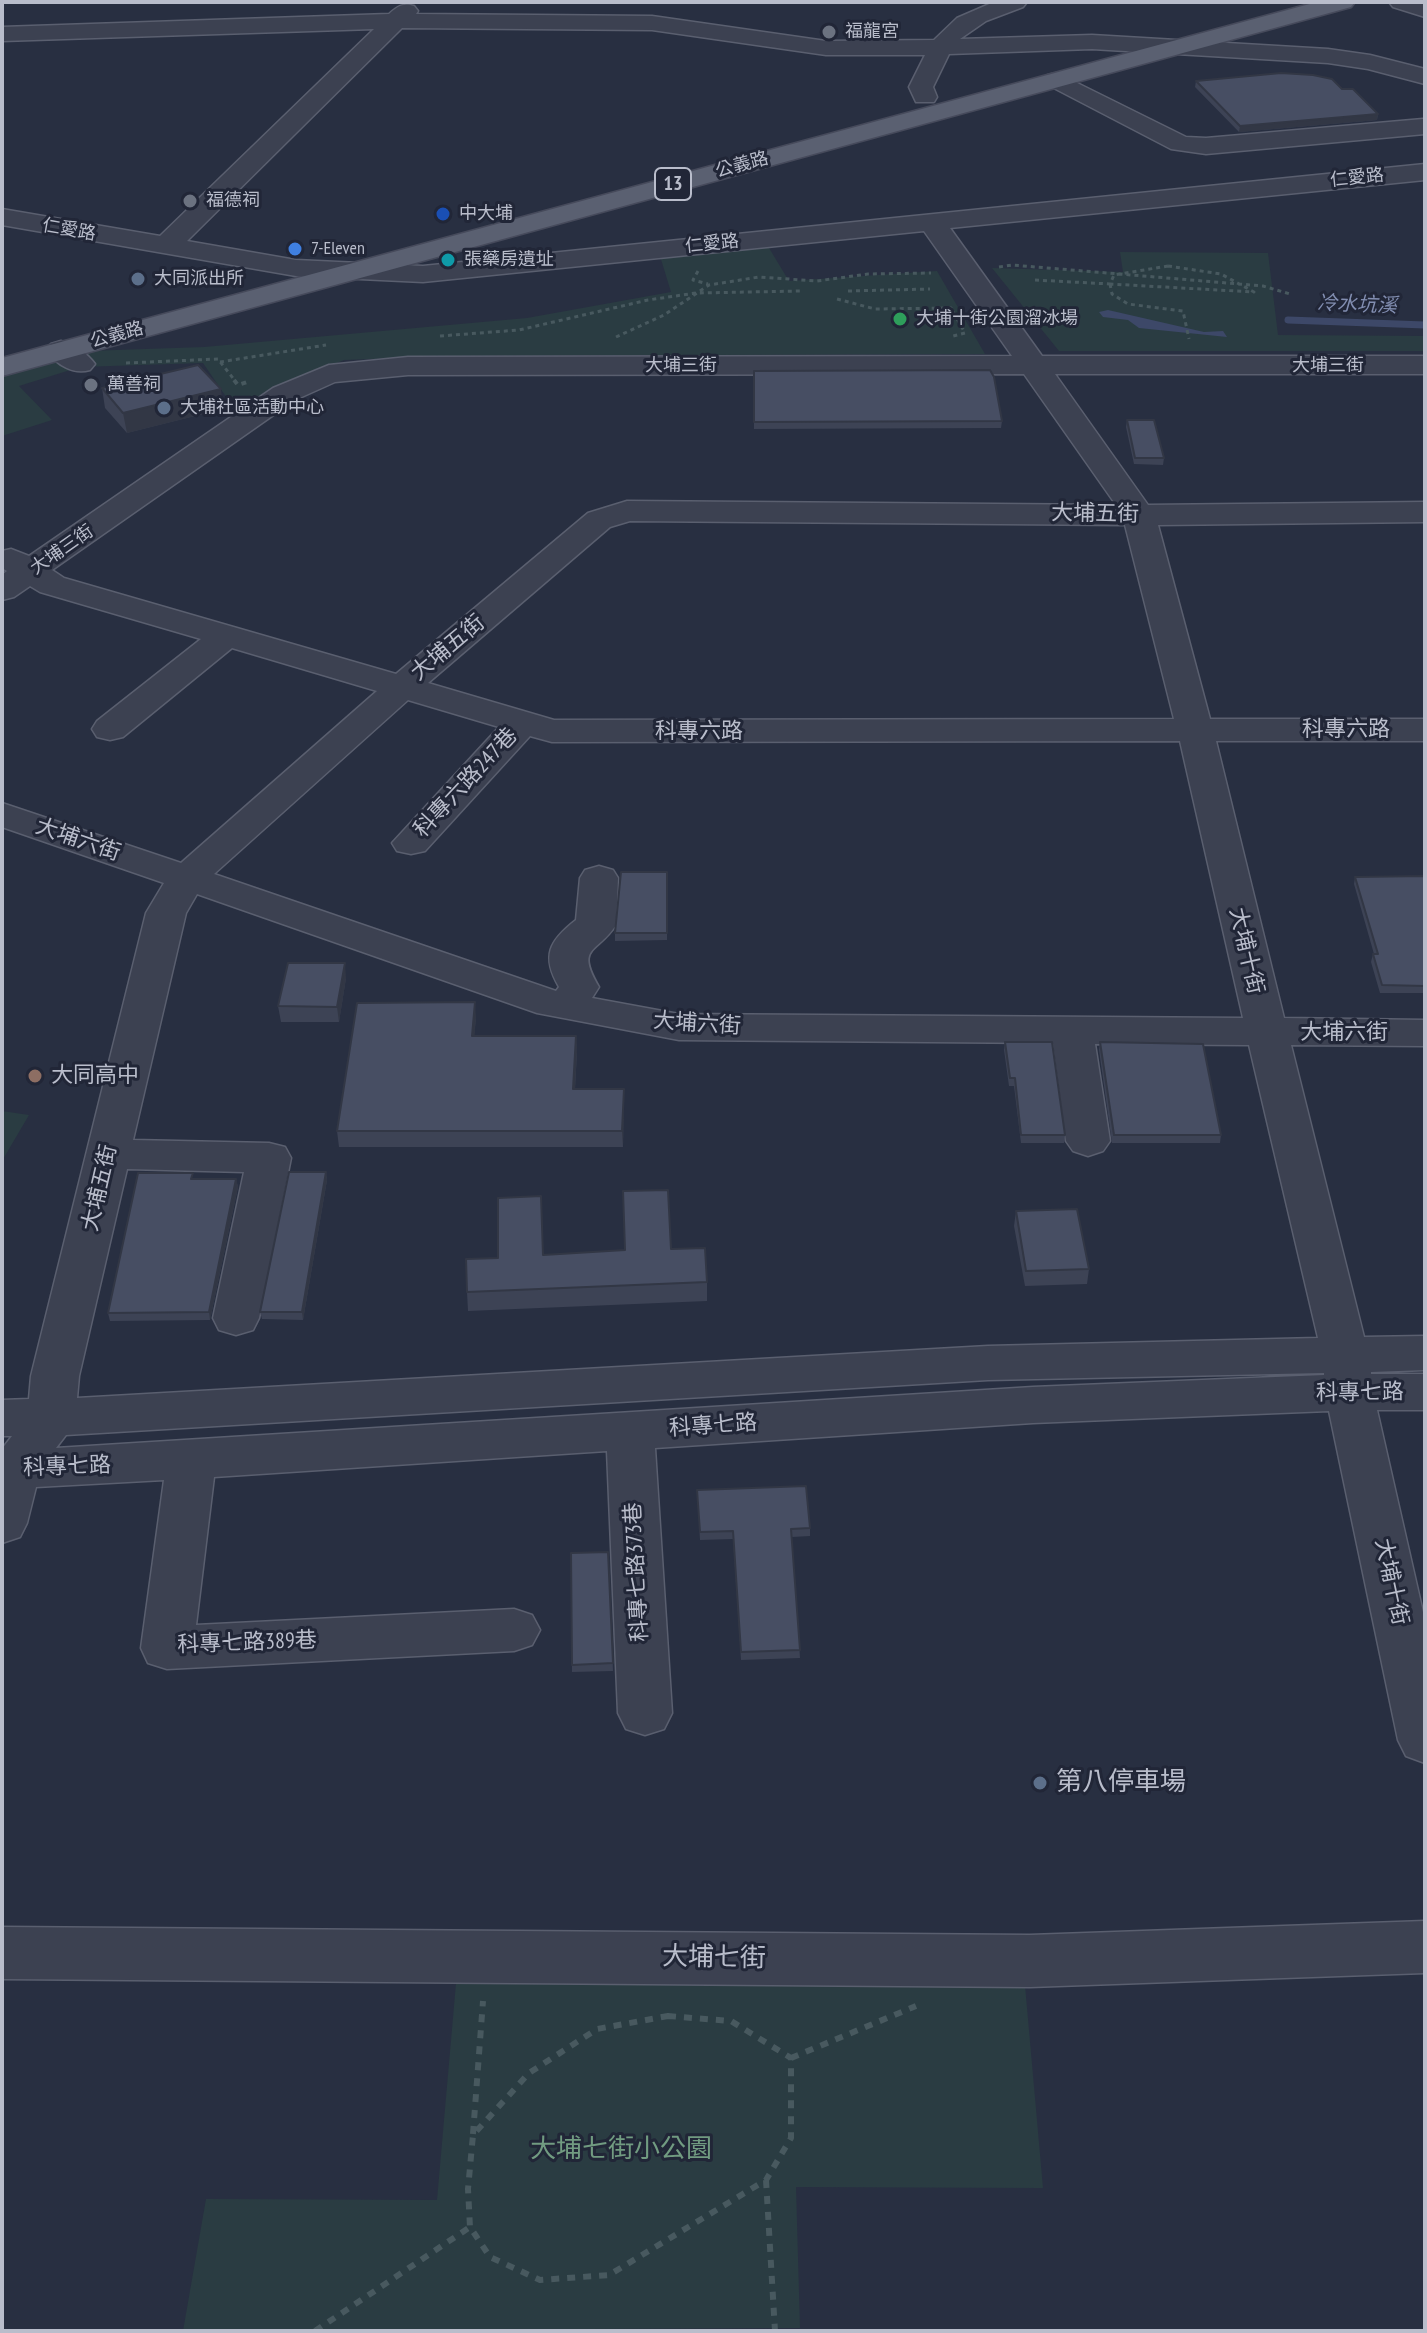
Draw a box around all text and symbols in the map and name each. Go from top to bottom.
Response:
place label: 福龍宮 [845,21,899,43]
marker: 福龍宮 [820,23,838,41]
street label: 公義路 [713,148,771,182]
street label: 仁愛路 [1329,164,1385,192]
road number: 13 [655,168,691,200]
place label: 福德祠 [206,190,260,212]
marker: 福德祠 [181,192,199,210]
place label: 中大埔 [459,203,513,225]
marker: 中大埔 [434,205,452,223]
street label: 仁愛路 [41,215,97,245]
street label: 仁愛路 [684,230,740,258]
place label: 7-Eleven [311,238,365,260]
marker: 7-Eleven [286,240,304,258]
place label: 張藥房遺址 [464,249,554,271]
marker: 張藥房遺址 [439,251,457,269]
place label: 大同派出所 [154,268,244,290]
marker: 大同派出所 [129,270,147,288]
water label: 冷水坑溪 [1317,292,1397,318]
place label: 大埔十街公園溜冰場 [916,308,1078,330]
marker: 大埔十街公園溜冰場 [891,310,909,328]
street label: 公義路 [88,318,146,352]
street label: 大埔三街 [645,355,717,377]
street label: 大埔三街 [1292,355,1364,377]
place label: 萬善祠 [107,374,161,396]
marker: 萬善祠 [82,376,100,394]
place label: 大埔社區活動中心 [180,397,324,419]
marker: 大埔社區活動中心 [155,399,173,417]
street label: 大埔五街 [1051,500,1139,528]
street label: 大埔三街 [26,521,98,579]
street label: 大埔五街 [406,610,490,686]
street label: 科專六路 [1302,717,1390,743]
street label: 科專六路 [655,719,743,745]
street label: 科專六路247巷 [409,723,523,843]
street label: 大埔六街 [32,813,124,867]
street label: 大埔十街 [1223,905,1269,997]
street label: 大埔六街 [652,1008,742,1040]
street label: 大埔六街 [1300,1020,1388,1046]
place label: 大同高中 [51,1063,139,1089]
marker: 大同高中 [26,1067,44,1085]
street label: 大埔五街 [77,1142,123,1234]
street label: 科專七路 [1316,1379,1404,1407]
street label: 科專七路 [668,1410,758,1442]
street label: 科專七路 [23,1452,111,1482]
street label: 科專七路373巷 [620,1502,654,1642]
street label: 大埔十街 [1369,1536,1413,1628]
street label: 科專七路389巷 [177,1627,317,1659]
place label: 第八停車場 [1056,1767,1186,1799]
marker: 第八停車場 [1031,1774,1049,1792]
street label: 大埔七街 [662,1941,766,1975]
park label: 大埔七街小公園 [530,2134,712,2166]

